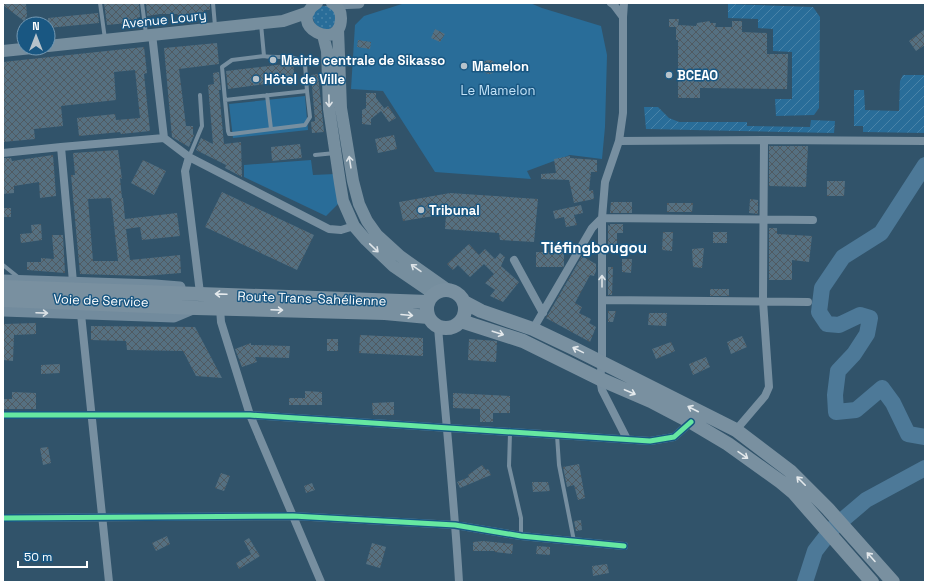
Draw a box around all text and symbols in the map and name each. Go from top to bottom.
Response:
street label: Avenue Loury [121,7,207,32]
north arrow [16,16,56,56]
text: N [32,19,40,33]
place label: Mairie centrale de Sikasso [281,52,445,69]
marker: Mairie centrale de Sikasso [268,55,278,65]
place label: Mamelon [472,58,529,75]
marker: Mamelon [459,61,469,71]
place label: BCEAO [677,67,718,84]
marker: BCEAO [664,70,674,80]
place label: Hôtel de Ville [264,71,345,88]
marker: Hôtel de Ville [251,74,261,84]
park label: Le Mamelon [461,82,535,99]
one-way arrow [325,94,333,107]
one-way arrow [346,156,354,169]
place label: Tribunal [429,202,480,219]
marker: Tribunal [416,205,426,215]
district label: Tiéfingbougou [541,238,647,257]
one-way arrow [369,243,379,253]
one-way arrow [411,264,422,272]
one-way arrow [598,275,606,288]
street label: Route Trans-Sahélienne [237,287,387,310]
street label: Voie de Service [53,290,149,311]
one-way arrow [215,290,228,298]
one-way arrow [270,306,283,314]
one-way arrow [35,309,48,316]
one-way arrow [400,312,413,319]
one-way arrow [492,330,505,337]
one-way arrow [572,346,584,353]
one-way arrow [623,389,635,396]
one-way arrow [688,405,700,412]
one-way arrow [737,451,748,459]
one-way arrow [796,476,806,486]
scale bar [18,543,87,569]
text: 50 m [24,549,52,565]
one-way arrow [866,552,876,562]

